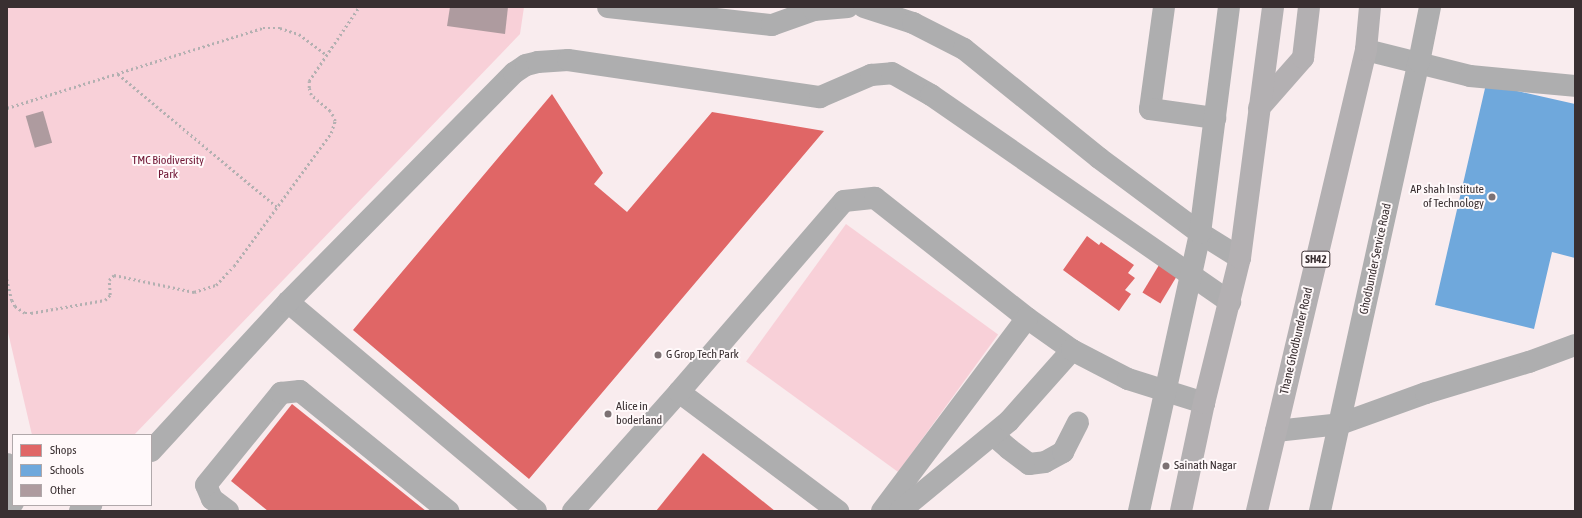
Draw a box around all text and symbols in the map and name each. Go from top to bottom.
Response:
park label: TMC Biodiversity Park [132,154,204,182]
place label: AP shah Institute of Technology [1410,183,1484,211]
marker: AP shah Institute of Technology [1487,192,1497,202]
street label: Ghodbunder Service Road [1357,202,1395,316]
road number: SH42 [1301,250,1331,268]
street label: Thane Ghodbunder Road [1278,286,1316,396]
place label: G Grop Tech Park [666,348,739,362]
marker: G Grop Tech Park [653,350,663,360]
place label: Alice in boderland [616,400,662,428]
marker: Alice in boderland [603,409,613,419]
legend [12,434,152,506]
text: Shops [50,443,76,457]
place label: Sainath Nagar [1174,459,1236,473]
marker: Sainath Nagar [1161,461,1171,471]
text: Schools [50,463,84,477]
text: Other [50,483,75,497]

